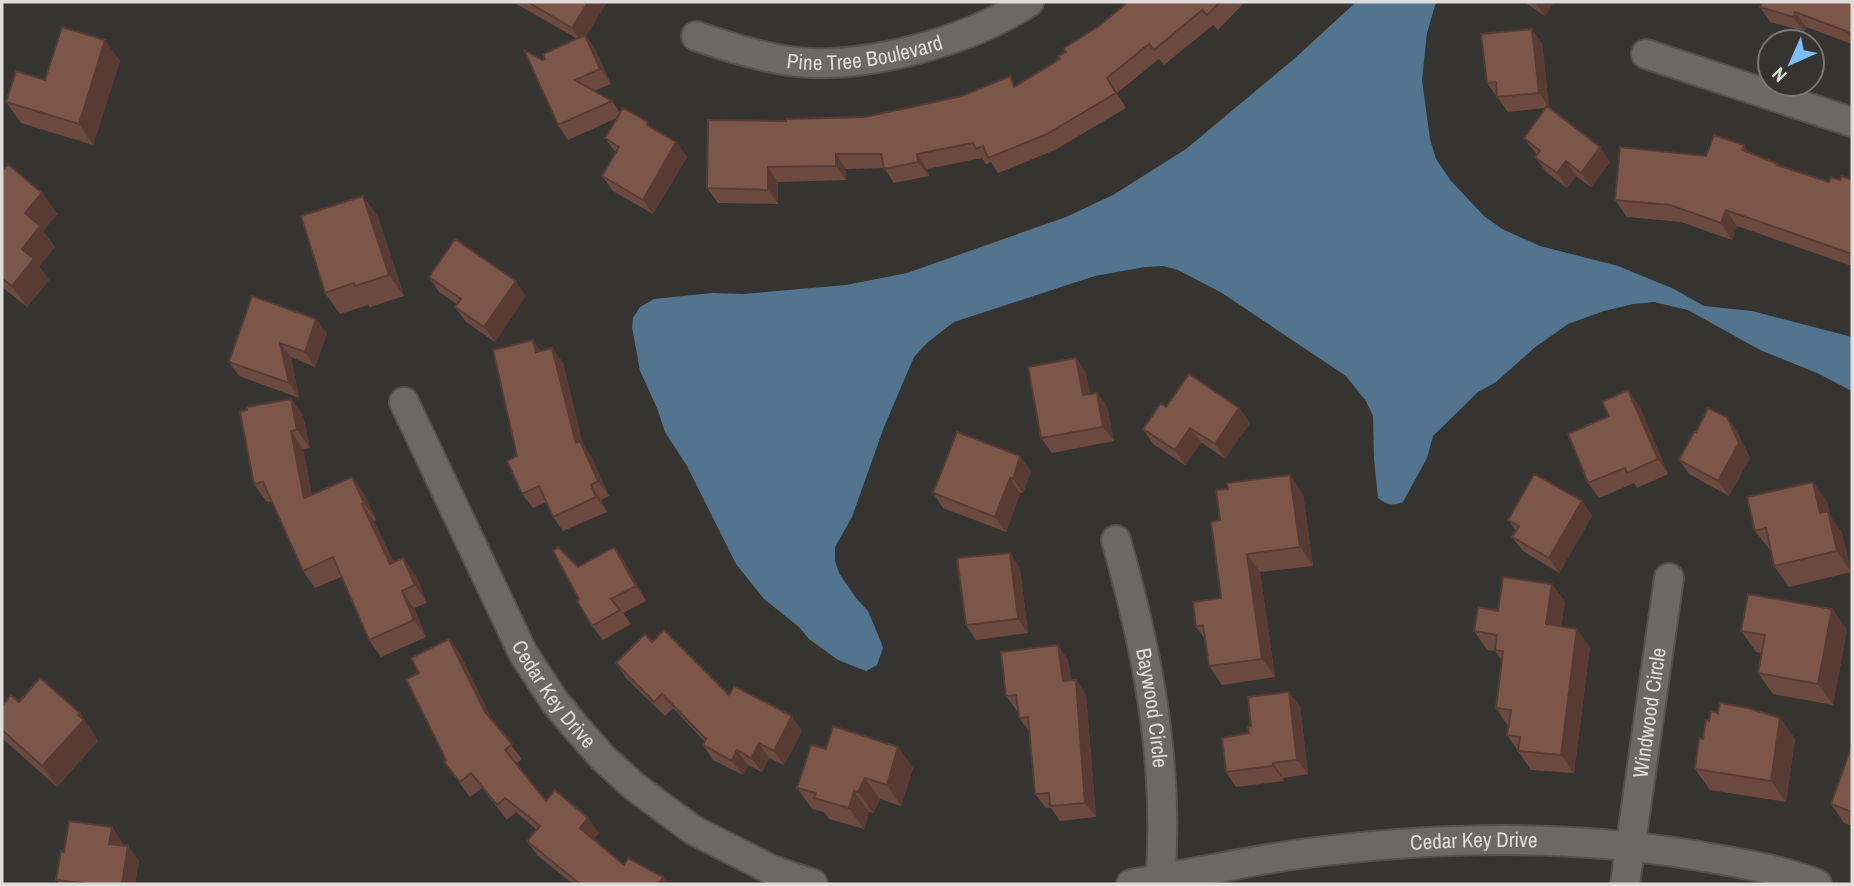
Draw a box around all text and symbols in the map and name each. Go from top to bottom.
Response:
street label: Pine Tree Boulevard [785,28,946,77]
north arrow [1756,28,1826,98]
text: N [1766,62,1792,88]
street label: Cedar Key Drive [505,635,603,754]
street label: Baywood Circle [1129,645,1175,769]
street label: Windwood Circle [1625,646,1673,780]
street label: Cedar Key Drive [1409,825,1538,857]

